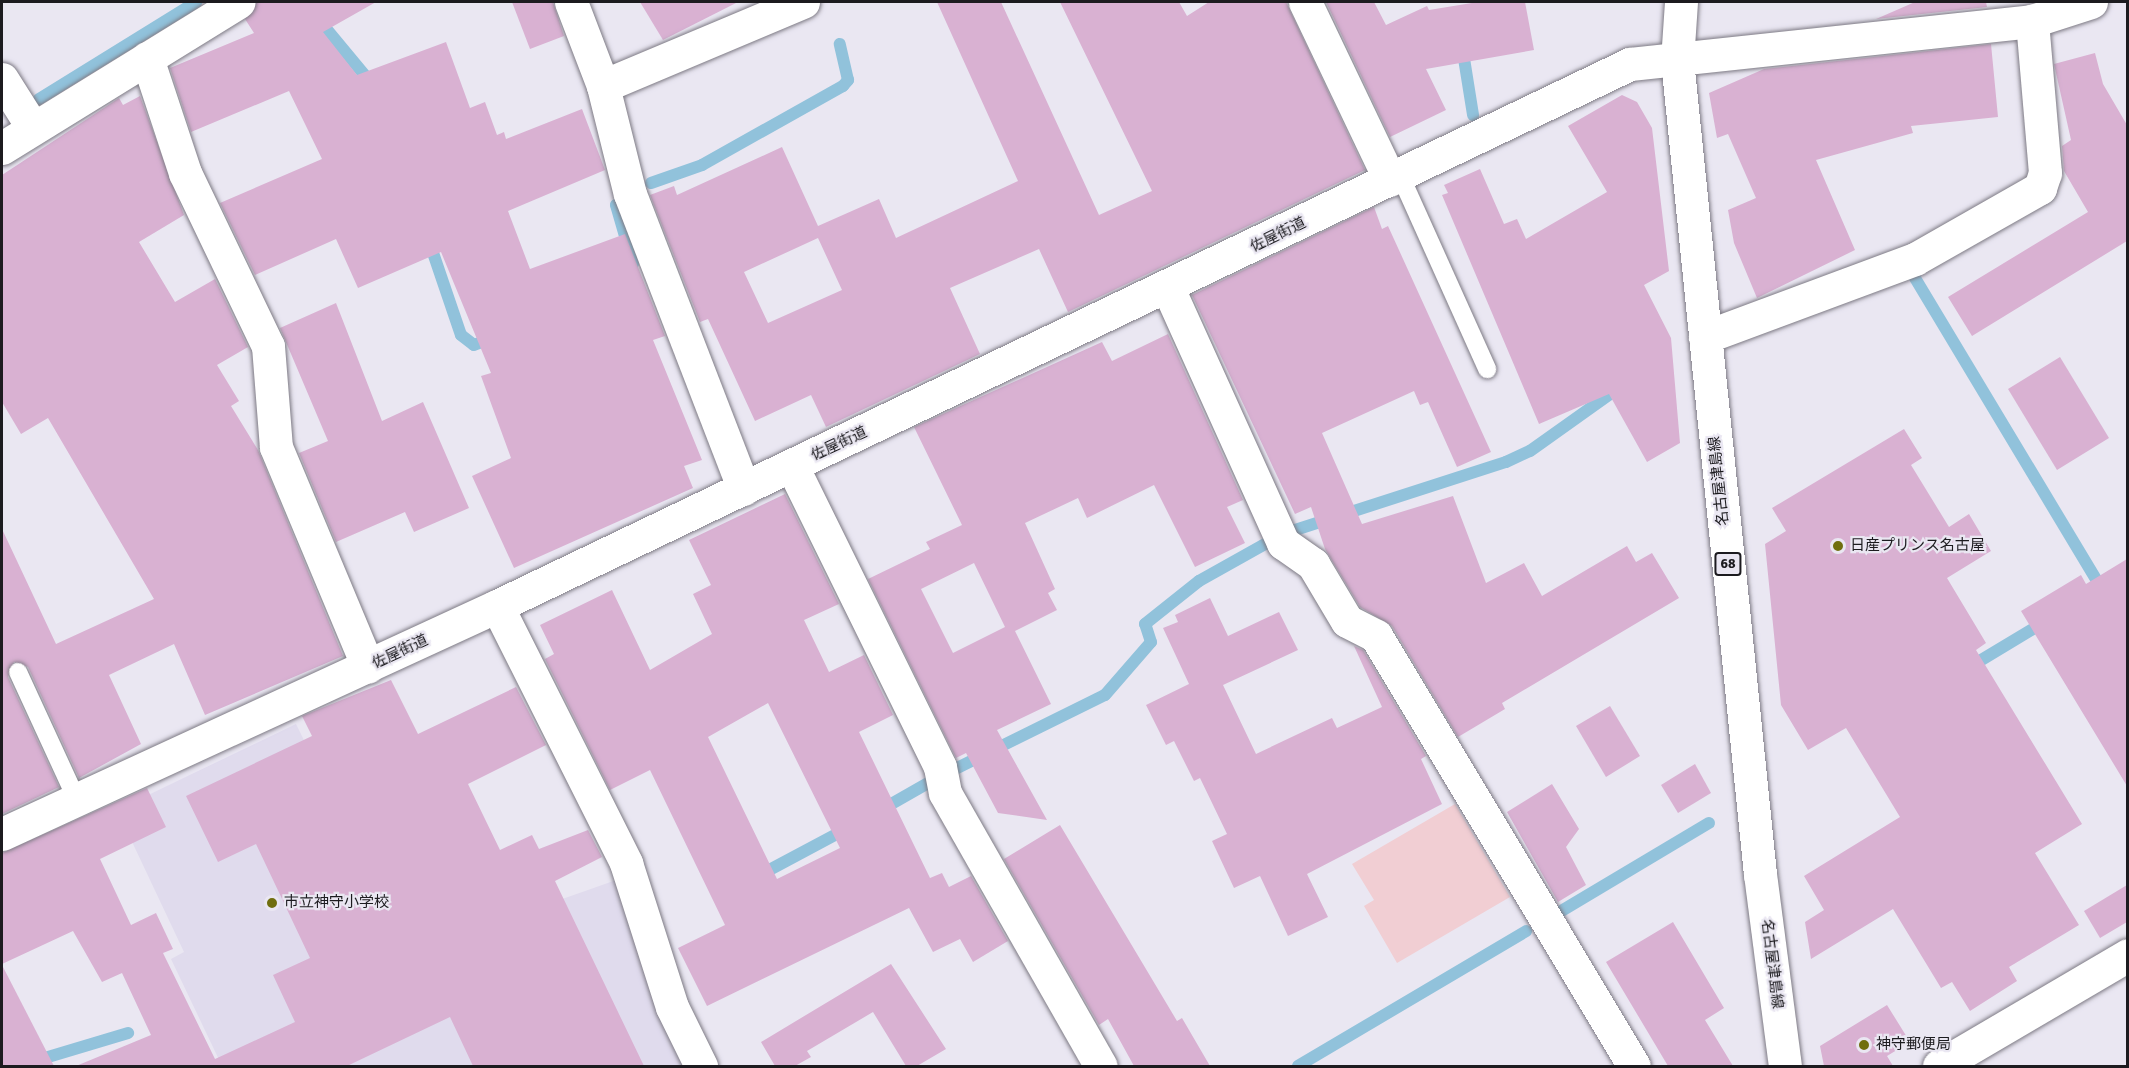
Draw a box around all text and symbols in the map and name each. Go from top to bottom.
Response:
street label: 佐屋街道 [1247,214,1309,256]
street label: 佐屋街道 [808,423,870,465]
street label: 名古屋津島線 [1705,435,1733,527]
place label: 日産プリンス名古屋 [1850,537,1985,555]
marker: 日産プリンス名古屋 [1831,539,1845,553]
road number: 68 [1713,553,1743,575]
street label: 佐屋街道 [369,631,431,673]
place label: 市立神守小学校 [284,894,389,912]
marker: 市立神守小学校 [265,896,279,910]
street label: 名古屋津島線 [1758,918,1786,1010]
place label: 神守郵便局 [1876,1036,1951,1054]
marker: 神守郵便局 [1857,1038,1871,1052]

